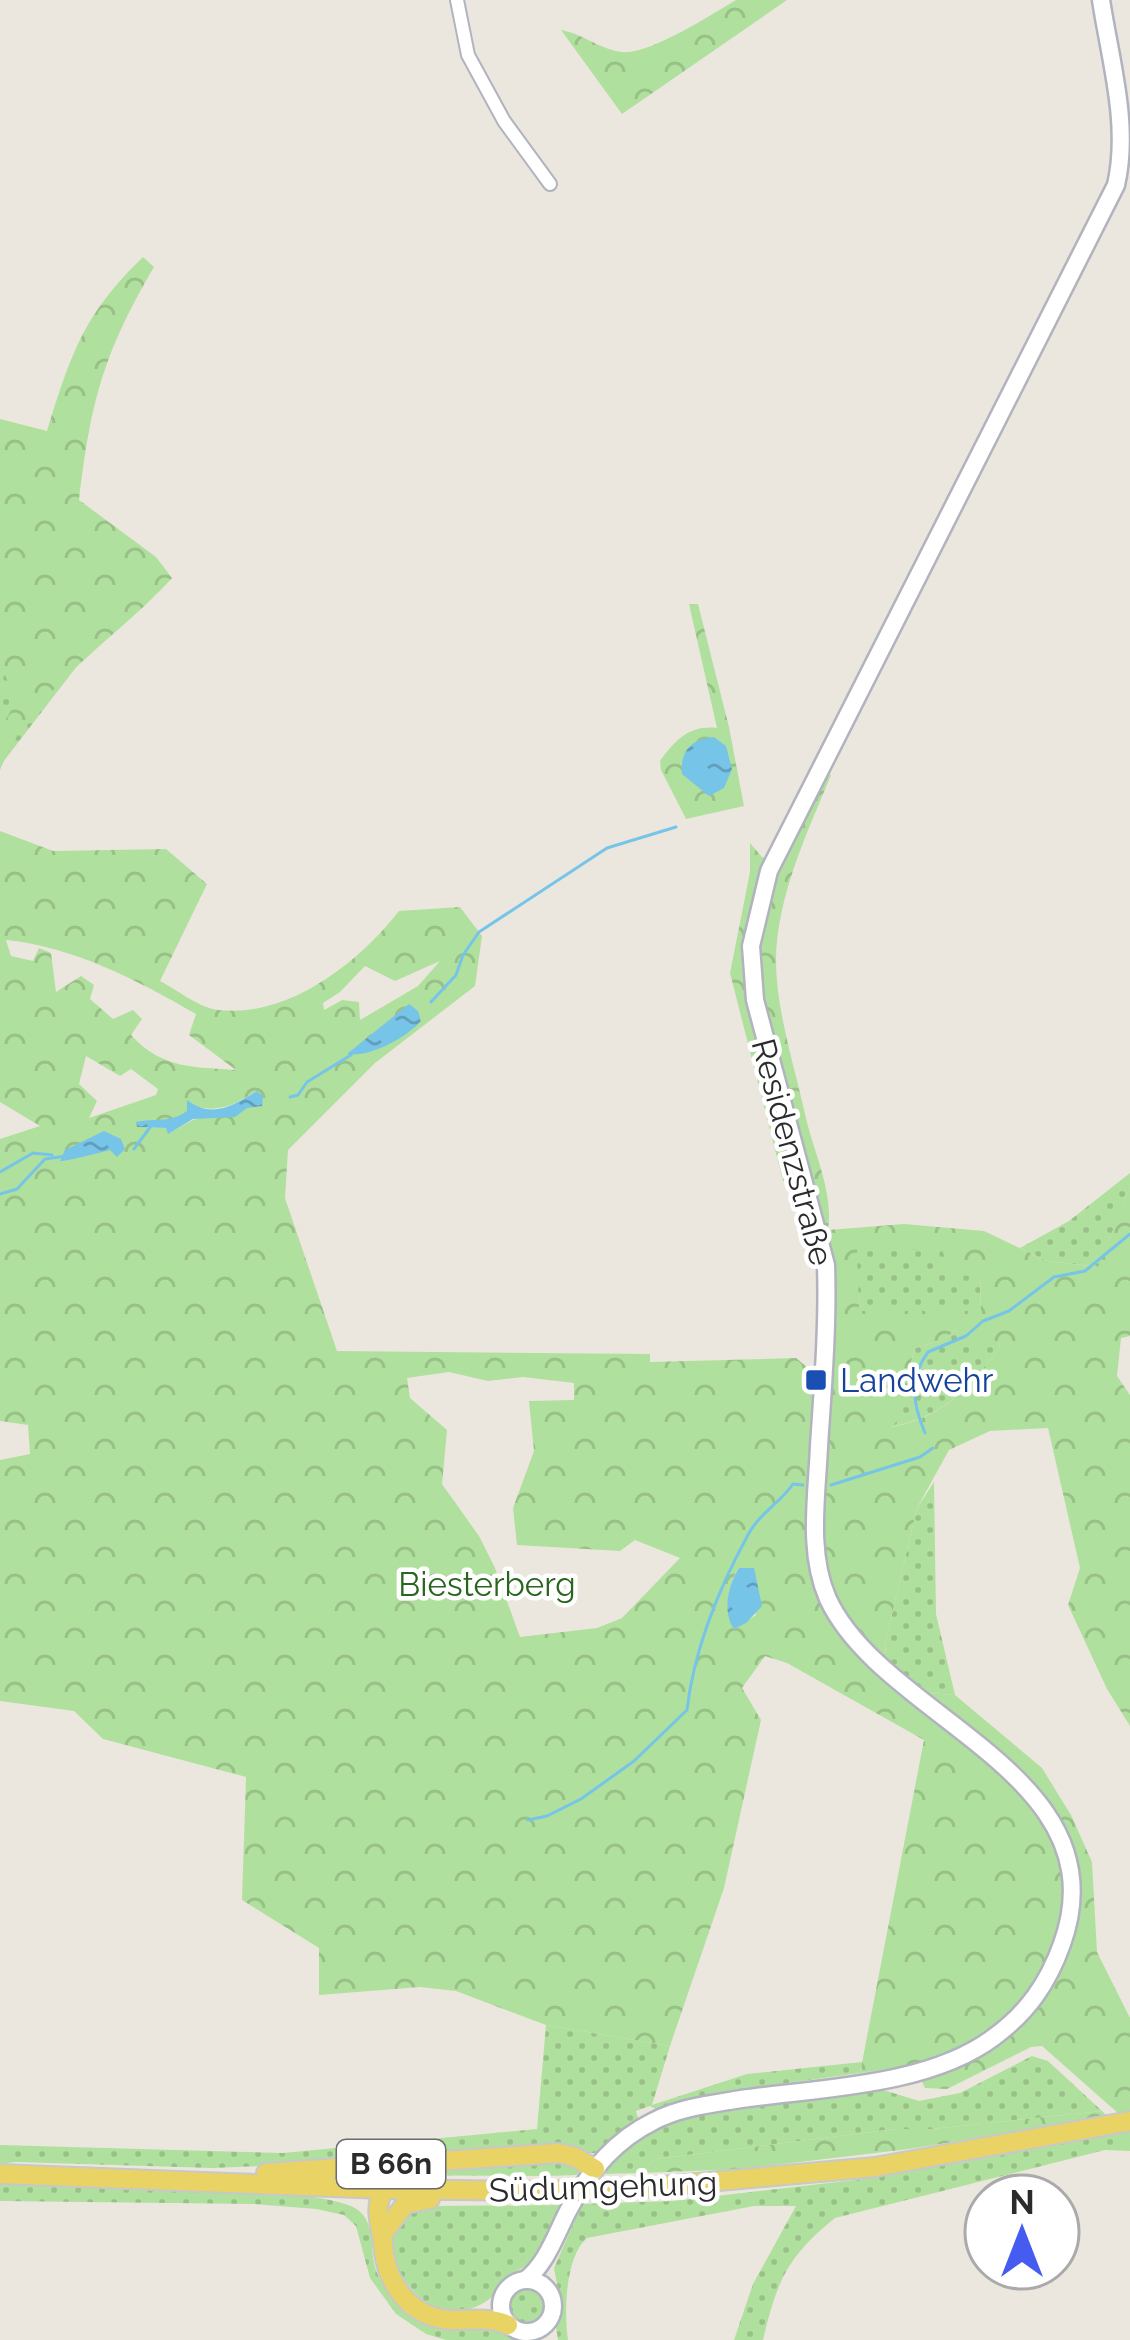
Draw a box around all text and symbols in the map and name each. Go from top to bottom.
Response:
street label: Residenzstraße [744,1035,841,1270]
place label: Landwehr [840,1361,994,1400]
marker: Landwehr [803,1367,829,1393]
park label: Biesterberg [398,1565,576,1604]
road number: B 66n [337,2140,445,2188]
street label: Südumgehung [488,2163,718,2210]
north arrow [962,2172,1082,2292]
text: N [1009,2183,1035,2222]

